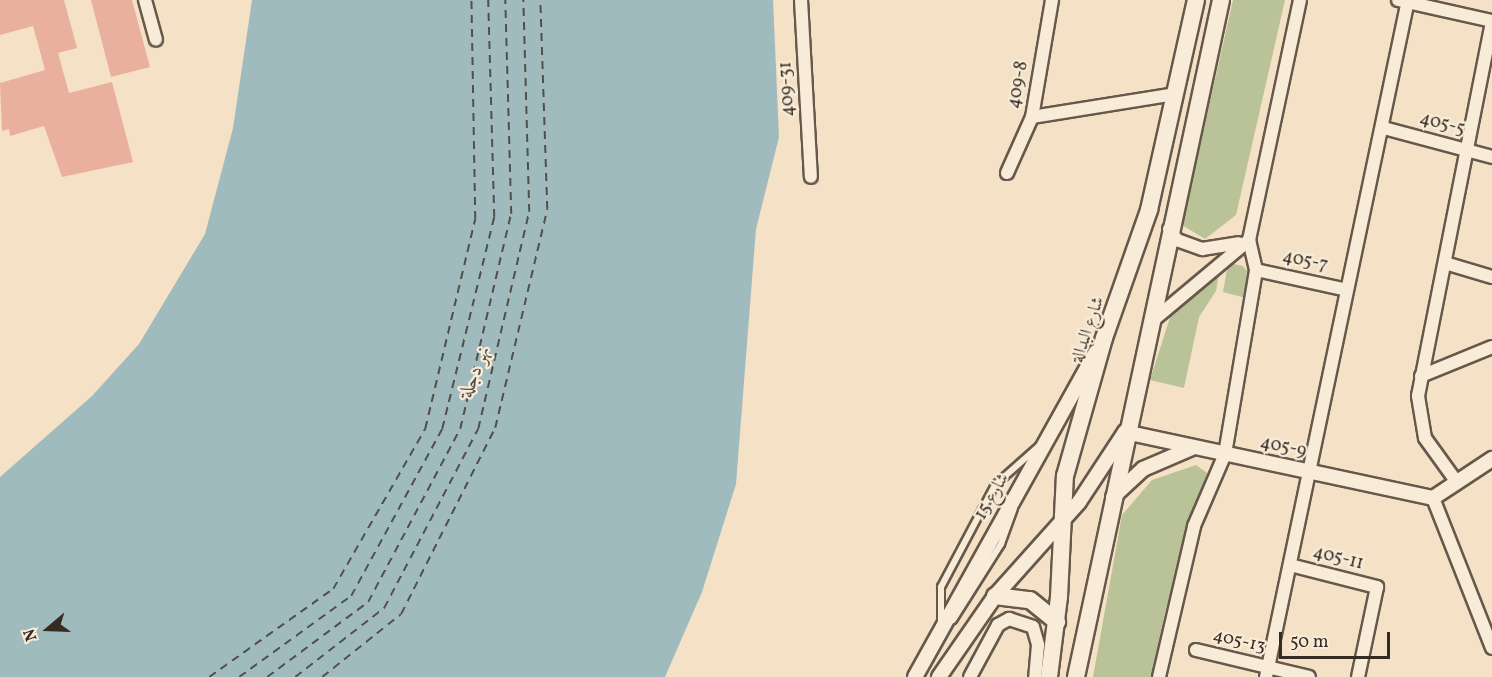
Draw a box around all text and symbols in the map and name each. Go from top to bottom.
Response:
street label: 409-8 [1004,59,1034,111]
street label: 409-31 [776,61,800,117]
street label: 405-5 [1417,109,1467,141]
street label: 405-7 [1280,247,1330,277]
street label: شارع البدالة [1068,294,1110,366]
water label: نهر دجلة [455,342,497,402]
street label: 405-9 [1258,433,1308,463]
street label: شارع 15 [971,470,1015,524]
street label: 405-11 [1311,542,1365,576]
north arrow [18,599,78,659]
scale bar [1282,620,1393,658]
street label: 405-13 [1211,625,1267,659]
text: N [19,626,43,644]
text: 50 m [1290,630,1329,655]

